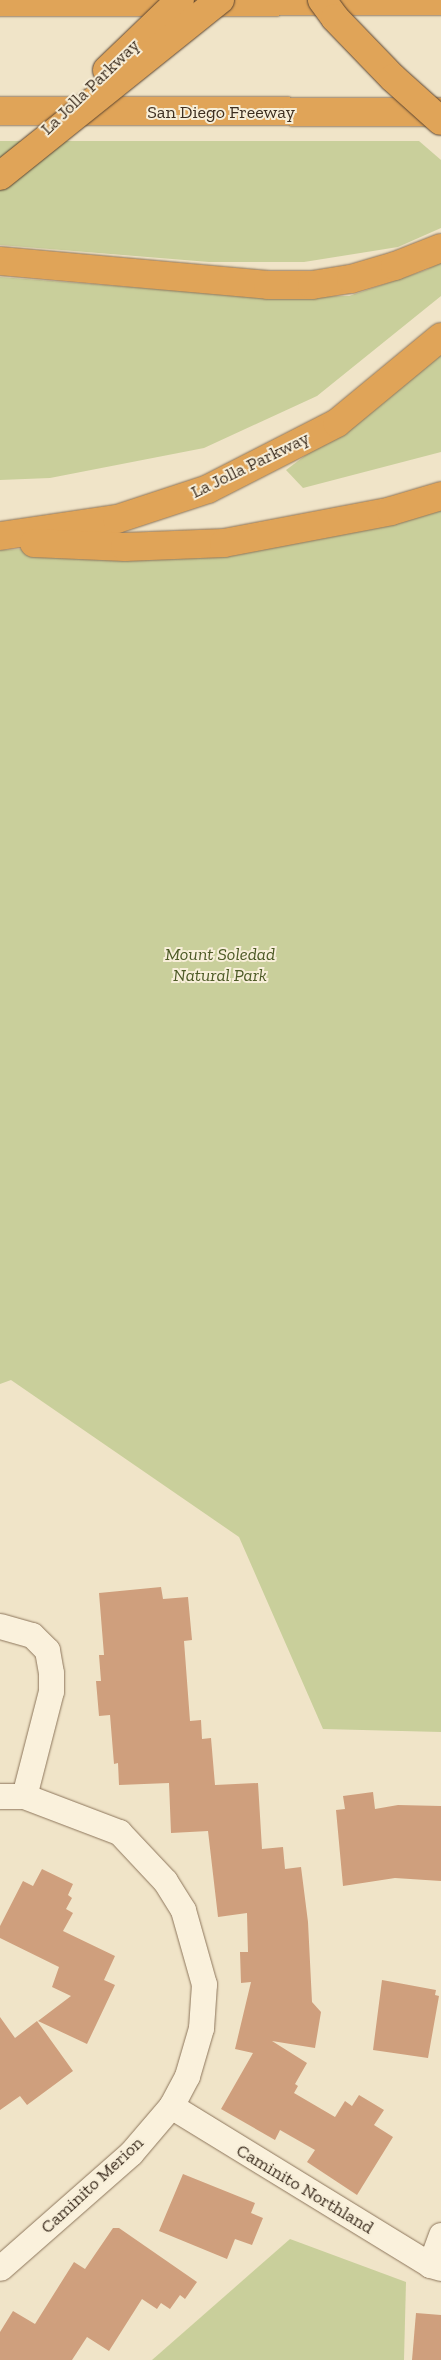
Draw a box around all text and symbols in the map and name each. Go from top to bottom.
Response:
street label: La Jolla Parkway [36,34,144,140]
street label: San Diego Freeway [147,101,295,123]
street label: La Jolla Parkway [187,427,313,503]
park label: Mount Soledad Natural Park [165,944,275,986]
street label: Caminito Merion [36,2132,148,2238]
street label: Caminito Northland [232,2139,378,2239]

